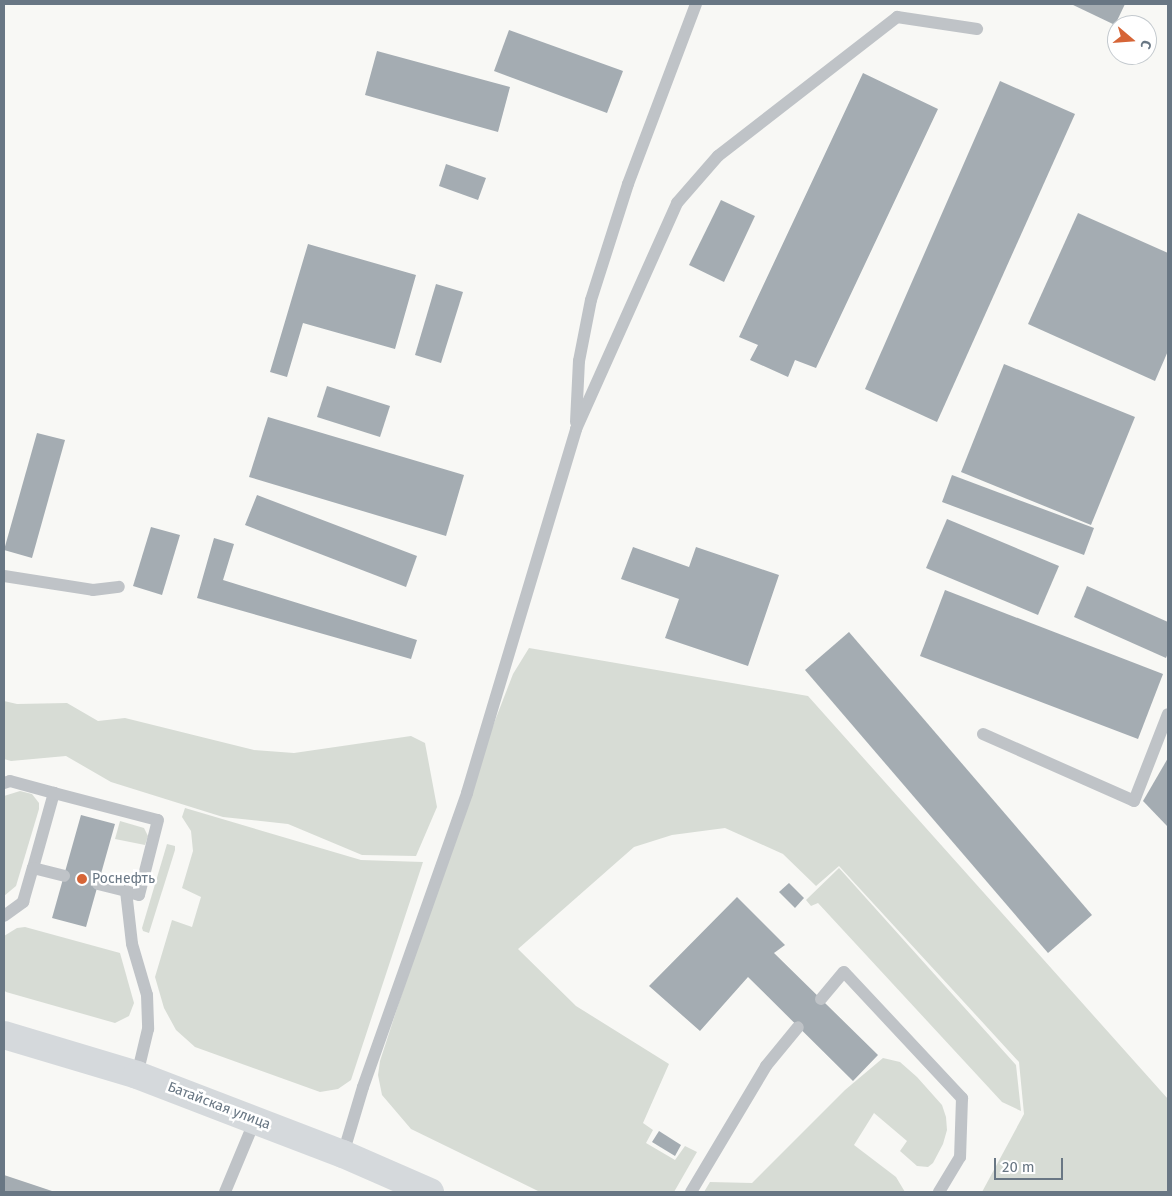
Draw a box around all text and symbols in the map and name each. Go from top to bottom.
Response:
north arrow [1107,15,1157,65]
text: С [1136,38,1155,51]
place label: Роснефть [92,871,155,887]
marker: Роснефть [76,873,88,885]
street label: Батайская улица [165,1079,273,1133]
scale bar [997,1148,1066,1180]
text: 20 m [1002,1158,1035,1176]

